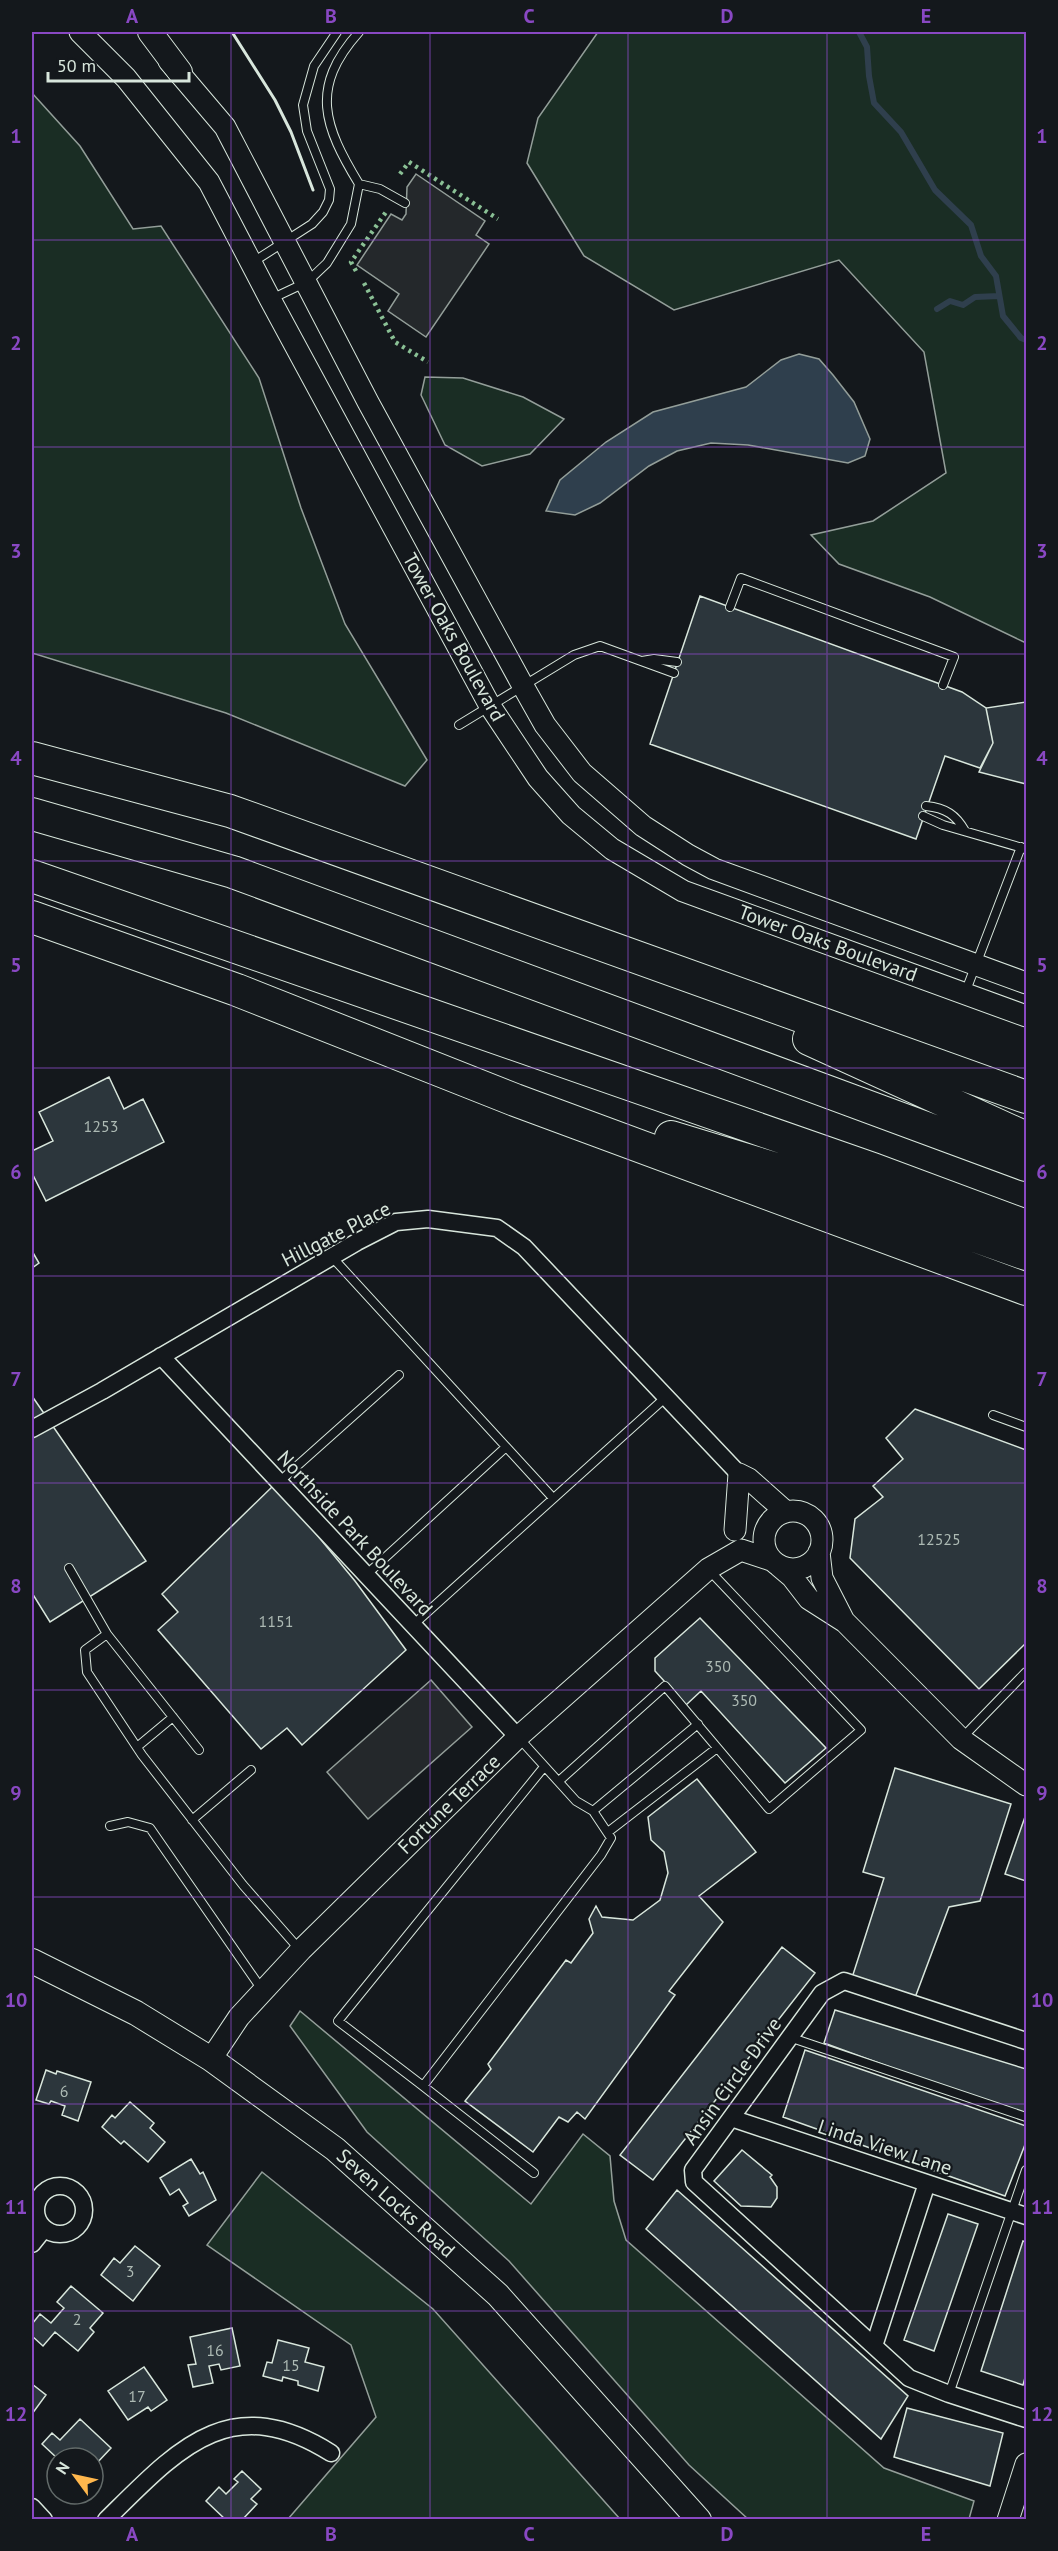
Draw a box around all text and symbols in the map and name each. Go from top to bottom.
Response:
text: A [126,3,139,29]
text: B [325,3,337,29]
text: C [523,3,535,29]
text: D [721,3,734,29]
text: E [921,3,931,29]
scale bar [48,45,189,83]
text: 50 m [57,54,96,77]
text: 1 [10,123,22,149]
text: 1 [1036,123,1048,149]
text: 2 [10,330,22,356]
text: 2 [1036,330,1048,356]
text: 3 [10,538,22,564]
text: 3 [1036,538,1048,564]
street label: Tower Oaks Boulevard [397,548,511,726]
text: 4 [10,745,22,771]
text: 4 [1036,745,1048,771]
street label: Tower Oaks Boulevard [735,899,921,987]
text: 5 [10,952,22,978]
text: 5 [1036,952,1048,978]
house number: 1253 [84,1116,118,1136]
text: 6 [10,1159,22,1185]
text: 6 [1036,1159,1048,1185]
street label: Hillgate Place [277,1195,395,1273]
text: 7 [10,1366,22,1392]
text: 7 [1036,1366,1048,1392]
street label: Northside Park Boulevard [272,1445,438,1621]
house number: 12525 [917,1529,961,1549]
text: 8 [10,1573,22,1599]
text: 8 [1036,1573,1048,1599]
house number: 1151 [259,1611,293,1631]
house number: 350 [705,1656,731,1676]
house number: 350 [731,1690,757,1710]
street label: Fortune Terrace [392,1749,506,1859]
text: 9 [10,1780,22,1806]
text: 9 [1036,1780,1048,1806]
text: 10 [5,1987,27,2013]
text: 10 [1031,1987,1053,2013]
street label: Ansin Circle Drive [677,2012,787,2150]
house number: 6 [60,2081,68,2101]
street label: Linda View Lane [815,2113,955,2181]
street label: Seven Locks Road [331,2143,461,2263]
text: 11 [5,2194,27,2220]
text: 11 [1031,2194,1053,2220]
house number: 3 [126,2261,134,2281]
house number: 2 [73,2309,81,2329]
house number: 16 [206,2340,224,2360]
house number: 15 [282,2355,300,2375]
house number: 17 [128,2386,146,2406]
text: 12 [5,2401,27,2427]
text: 12 [1031,2401,1053,2427]
north arrow [45,2446,105,2506]
text: N [51,2458,74,2478]
text: A [126,2521,139,2547]
text: B [325,2521,337,2547]
text: C [523,2521,535,2547]
text: D [721,2521,734,2547]
text: E [921,2521,931,2547]

